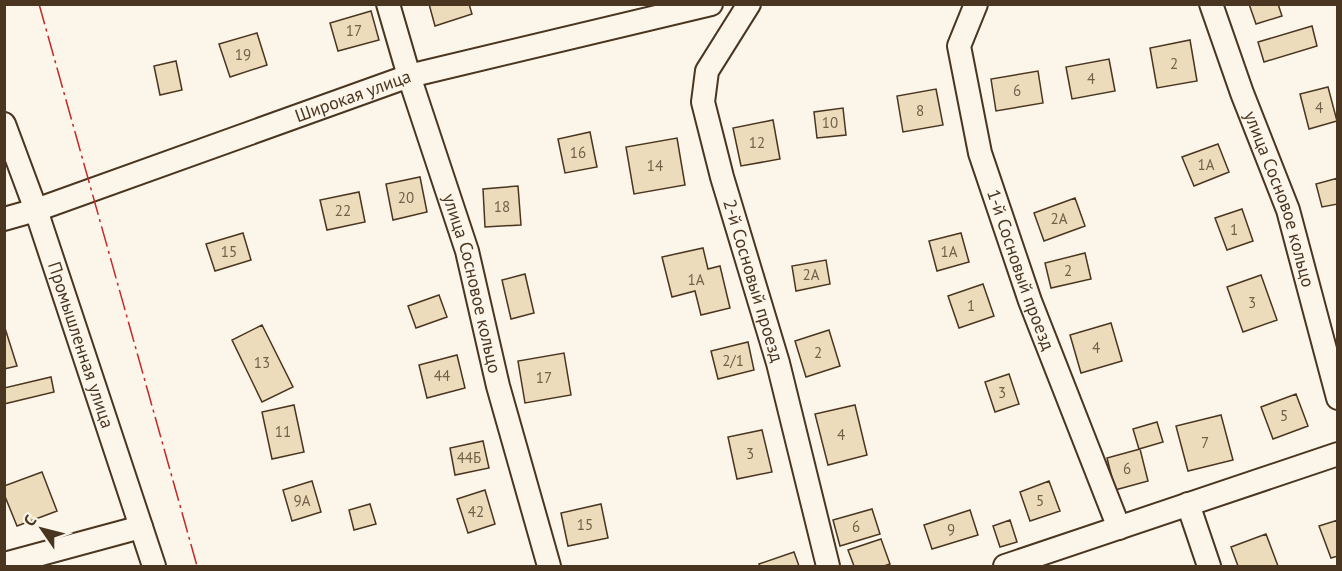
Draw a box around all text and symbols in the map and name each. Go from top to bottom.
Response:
house number: 17 [346,21,362,40]
house number: 19 [235,45,251,64]
house number: 2 [1170,54,1178,73]
street label: Широкая улица [292,64,414,127]
house number: 4 [1087,69,1095,88]
house number: 6 [1013,81,1021,100]
house number: 4 [1315,98,1323,117]
house number: 8 [916,101,924,120]
street label: улица Сосновое кольцо [1239,107,1320,290]
house number: 10 [822,113,838,132]
house number: 12 [749,133,765,152]
house number: 16 [570,143,586,162]
house number: 1А [1198,155,1215,174]
house number: 14 [647,156,663,175]
street label: 1-й Сосновый проезд [982,186,1060,354]
house number: 20 [398,188,414,207]
street label: улица Сосновое кольцо [438,190,507,375]
street label: 2-й Сосновый проезд [718,196,789,365]
house number: 18 [494,197,510,216]
house number: 22 [335,201,351,220]
house number: 2А [1051,209,1068,228]
house number: 1 [1230,220,1238,239]
house number: 15 [221,242,237,261]
house number: 1А [941,242,958,261]
street label: Промышленная улица [43,259,119,431]
house number: 2 [1064,261,1072,280]
house number: 2А [803,265,820,284]
house number: 1А [688,270,705,289]
house number: 3 [1248,293,1256,312]
house number: 1 [967,296,975,315]
house number: 4 [1092,338,1100,357]
house number: 2 [814,343,822,362]
house number: 2/1 [722,351,744,370]
house number: 13 [254,353,270,372]
house number: 44 [434,366,450,385]
house number: 17 [536,368,552,387]
house number: 3 [998,383,1006,402]
house number: 5 [1280,406,1288,425]
house number: 11 [275,422,291,441]
house number: 4 [837,425,845,444]
house number: 7 [1201,433,1209,452]
house number: 3 [746,444,754,463]
house number: 44Б [457,448,481,467]
house number: 6 [1123,459,1131,478]
house number: 9А [294,491,311,510]
house number: 5 [1036,491,1044,510]
north arrow [12,499,72,559]
house number: 42 [468,502,484,521]
text: С [19,511,40,530]
house number: 15 [577,515,593,534]
house number: 6 [852,517,860,536]
house number: 9 [947,520,955,539]

